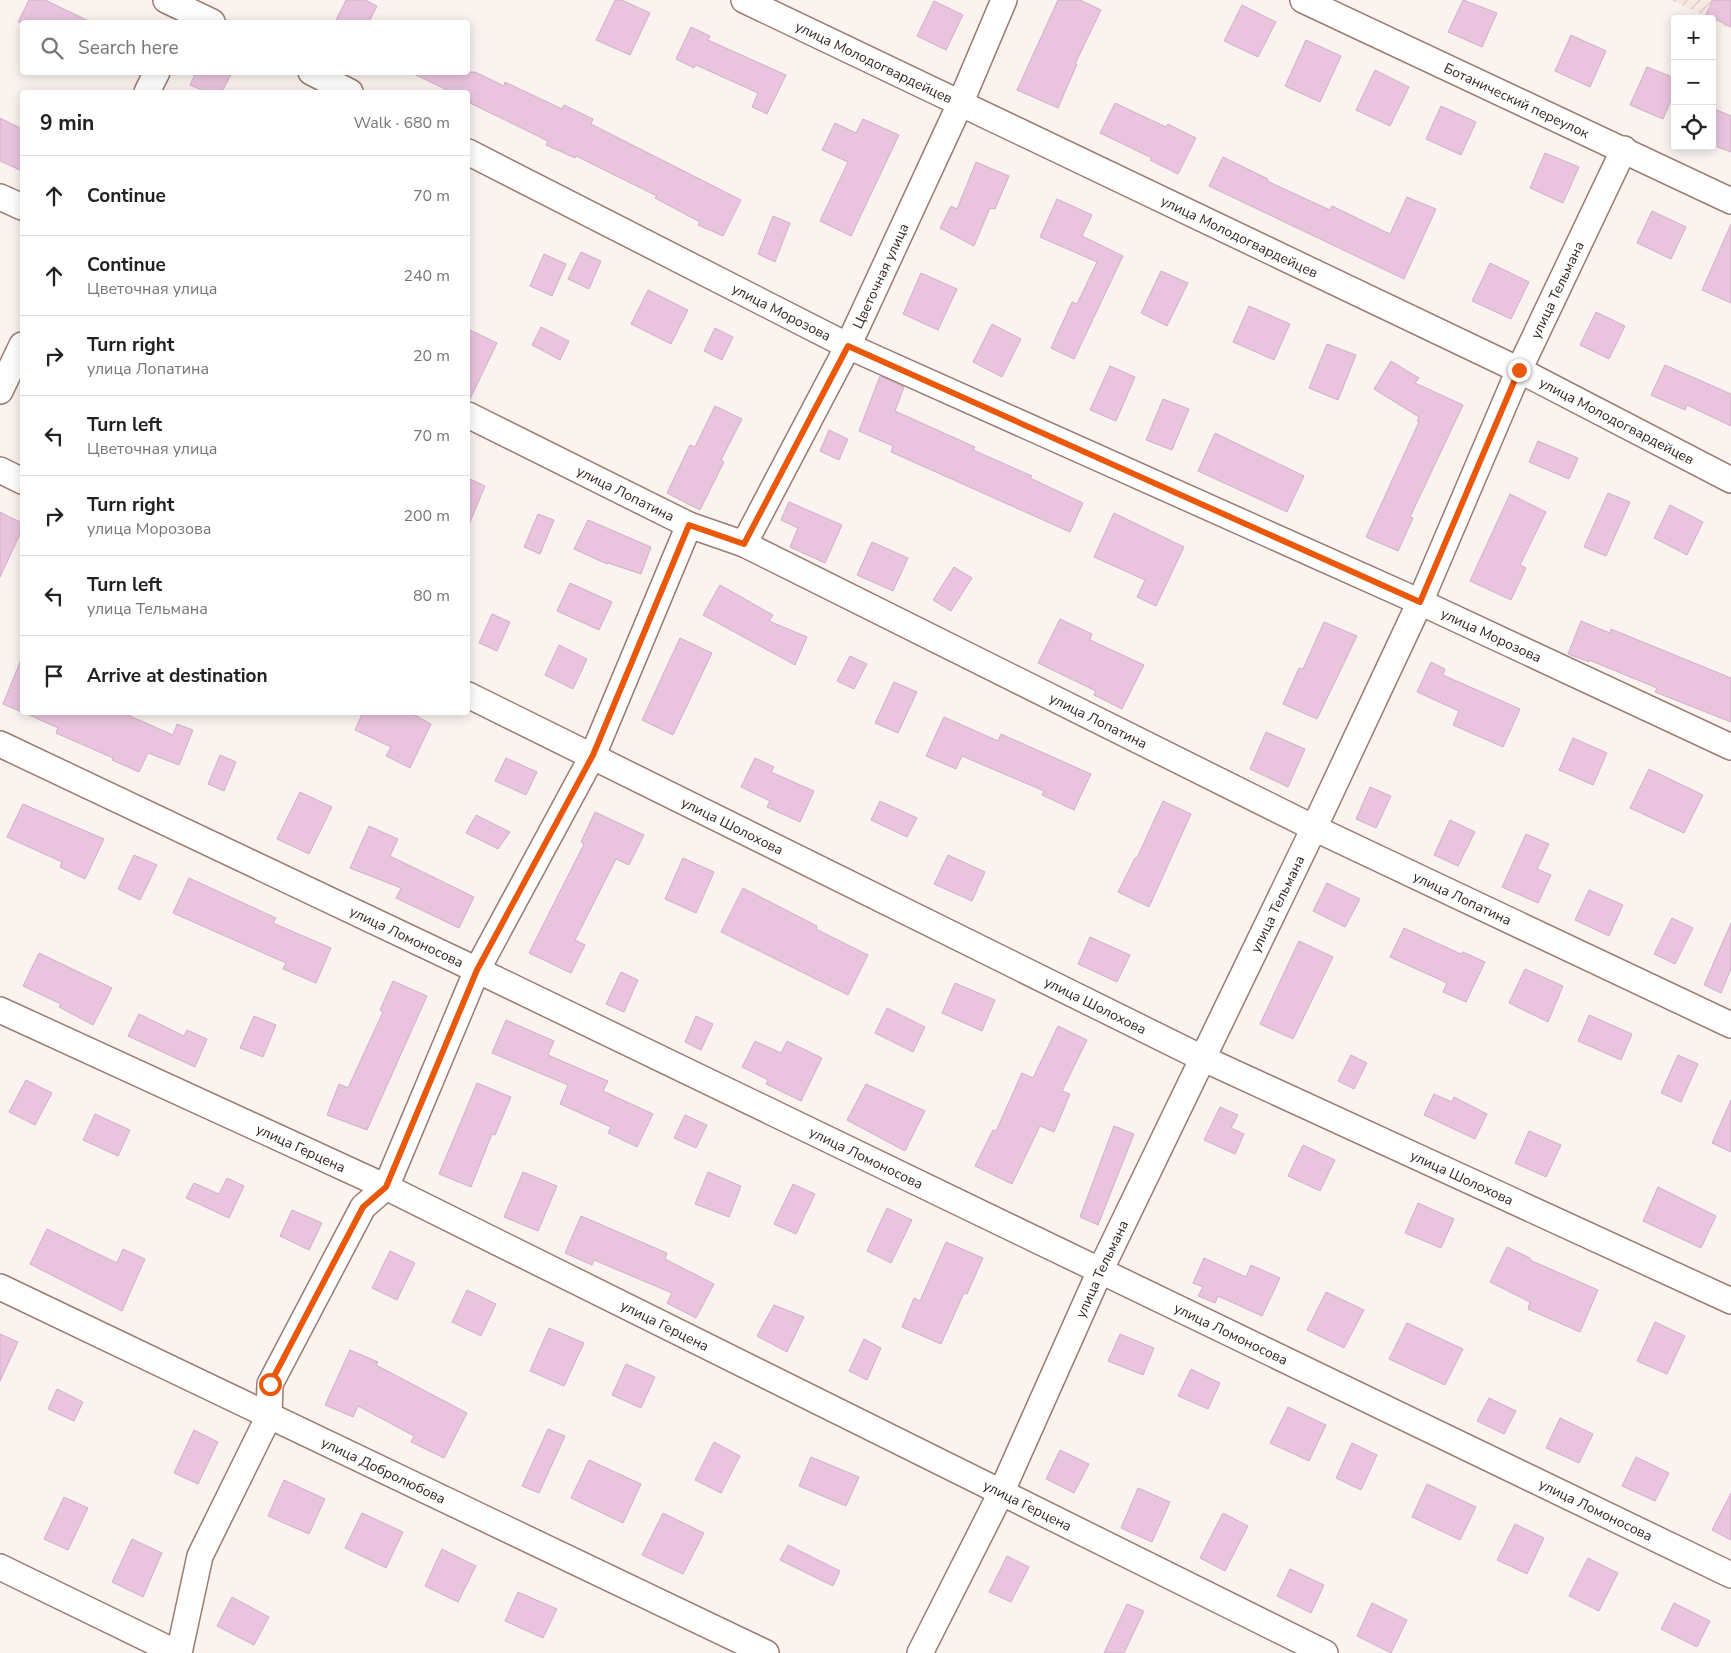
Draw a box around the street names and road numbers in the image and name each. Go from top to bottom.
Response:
street label: улица Молодогвардейцев [792,16,956,108]
street label: Ботанический переулок [1441,58,1593,143]
street label: улица Молодогвардейцев [1158,191,1321,282]
street label: Цветочная улица [848,220,913,332]
street label: улица Тельмана [1526,238,1588,342]
street label: улица Морозова [729,279,834,345]
street label: улица Молодогвардейцев [1536,373,1698,469]
street label: улица Лопатина [573,461,678,526]
street label: улица Морозова [1438,604,1545,667]
street label: улица Лопатина [1046,688,1150,753]
street label: улица Шолохова [678,793,787,859]
street label: улица Тельмана [1246,852,1309,956]
street label: улица Лопатина [1410,867,1515,930]
street label: улица Ломоносова [347,902,467,972]
street label: улица Шолохова [1041,972,1150,1039]
street label: улица Герцена [253,1119,349,1177]
street label: улица Ломоносова [806,1122,926,1193]
street label: улица Шолохова [1407,1146,1517,1209]
street label: улица Тельмана [1071,1217,1133,1321]
street label: улица Герцена [618,1296,712,1355]
street label: улица Ломоносова [1171,1298,1291,1369]
street label: улица Добролюбова [318,1432,449,1508]
street label: улица Ломоносова [1536,1474,1656,1545]
street label: улица Герцена [980,1476,1075,1535]

